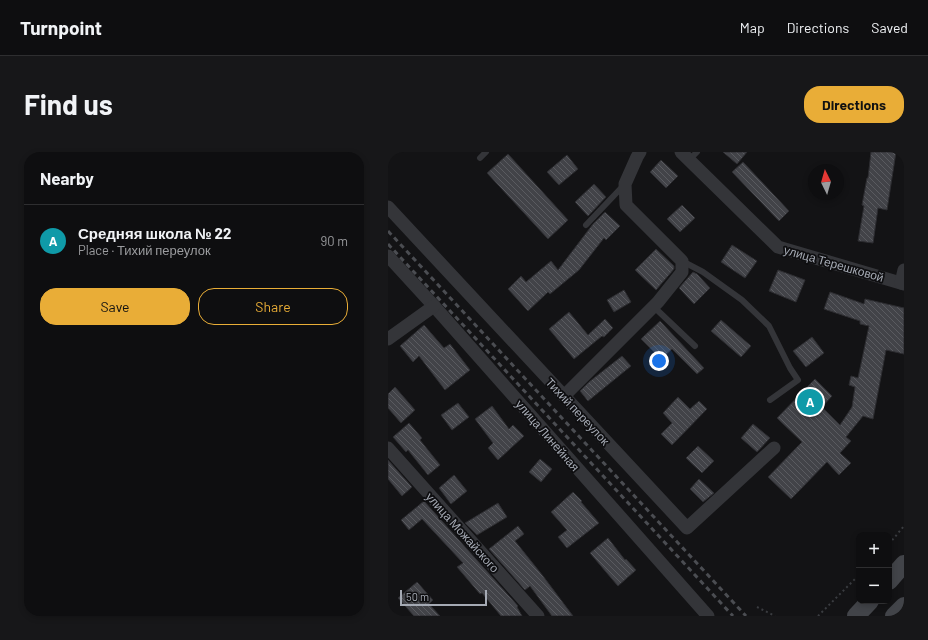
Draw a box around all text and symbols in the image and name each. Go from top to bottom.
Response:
text: Turnpoint [20,16,102,39]
text: Map [740,19,765,36]
text: Directions [787,19,849,36]
text: Saved [871,19,908,36]
button: Directions [804,86,904,123]
text: Find us [24,87,113,121]
north arrow [808,164,844,200]
text: Nearby [40,168,94,188]
text: Средняя школа № 22 [78,224,231,242]
text: A [49,233,57,249]
text: 90 m [321,233,348,249]
text: Place · Тихий переулок [78,242,211,258]
street label: улица Терешковой [782,242,886,285]
button: Save [40,288,190,325]
button: Share [198,288,348,325]
your location [649,351,669,371]
street label: Тихий переулок [543,375,613,449]
pin: A [797,387,823,417]
street label: улица Линейная [513,397,583,474]
street label: улица Можайского [423,489,503,576]
map controls [856,532,892,604]
button: + [856,532,892,568]
button: − [856,568,892,604]
scale bar [400,588,487,607]
text: 50 m [406,590,429,603]

